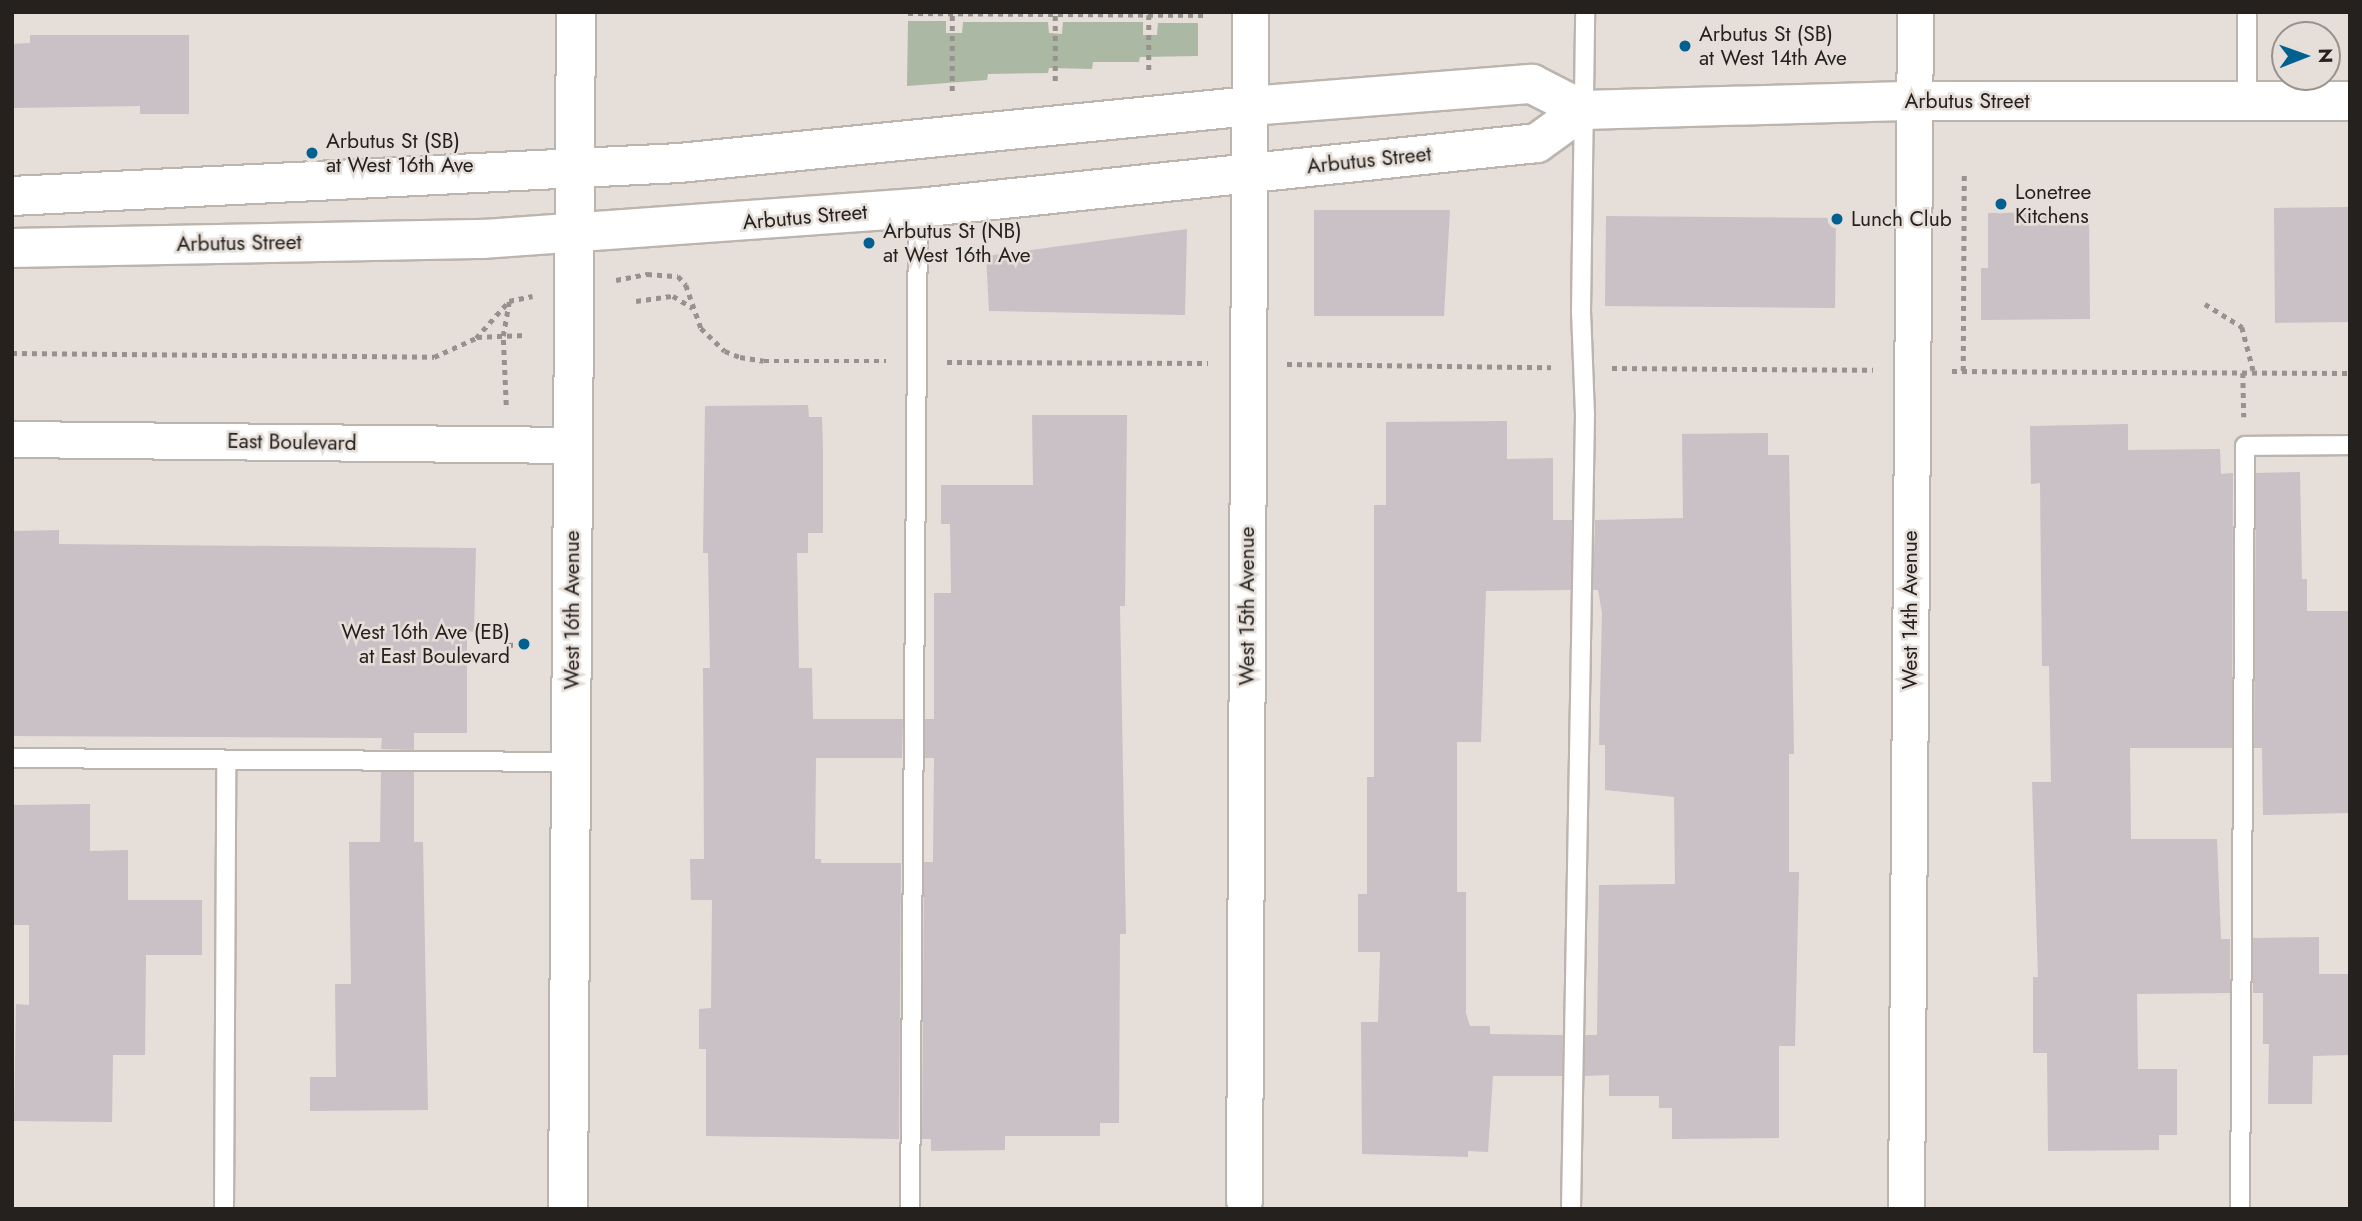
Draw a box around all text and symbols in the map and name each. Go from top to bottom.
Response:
place label: Arbutus St (SB) at West 14th Ave [1699,21,1847,71]
north arrow [2271,21,2341,91]
marker: Arbutus St (SB) at West 14th Ave [1677,38,1693,54]
text: N [2312,48,2339,63]
street label: Arbutus Street [1905,88,2029,114]
place label: Arbutus St (SB) at West 16th Ave [326,128,474,178]
street label: Arbutus Street [1306,141,1432,179]
marker: Arbutus St (SB) at West 16th Ave [304,145,320,161]
place label: Lonetree Kitchens [2015,179,2091,229]
marker: Lonetree Kitchens [1993,196,2009,212]
street label: Arbutus Street [742,199,868,235]
place label: Lunch Club [1851,206,1952,232]
marker: Lunch Club [1829,211,1845,227]
place label: Arbutus St (NB) at West 16th Ave [883,218,1031,268]
street label: Arbutus Street [176,229,302,257]
marker: Arbutus St (NB) at West 16th Ave [861,235,877,251]
street label: East Boulevard [227,428,357,456]
street label: West 15th Avenue [1234,527,1260,685]
street label: West 16th Avenue [559,530,585,690]
street label: West 14th Avenue [1897,530,1923,690]
place label: West 16th Ave (EB) at East Boulevard [341,619,510,669]
marker: West 16th Ave (EB) at East Boulevard [516,636,532,652]

